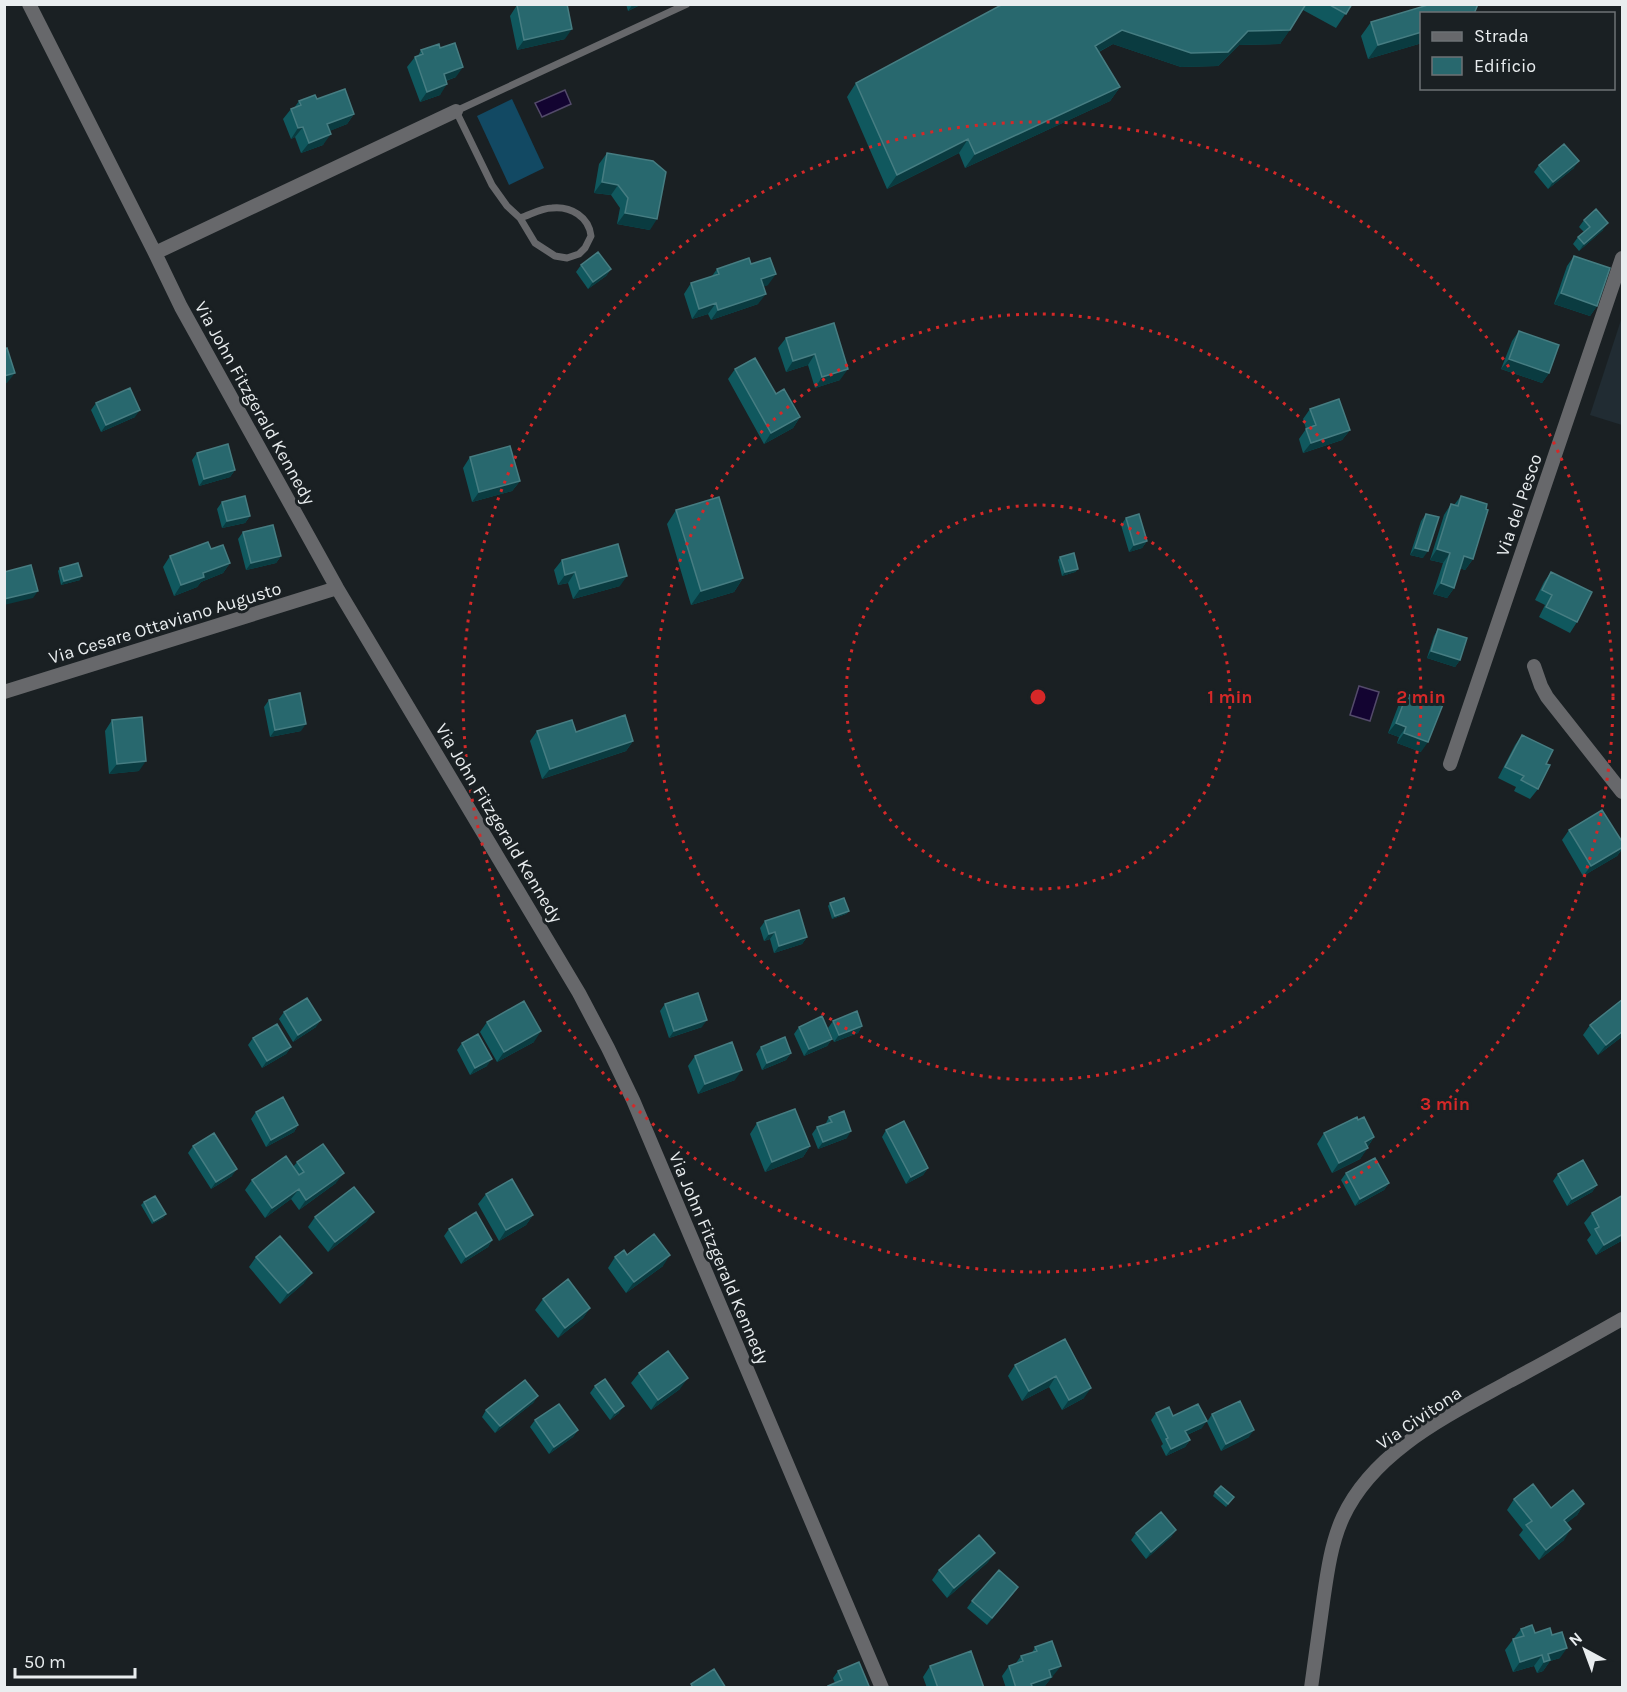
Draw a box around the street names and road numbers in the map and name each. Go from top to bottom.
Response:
street label: Via John Fitzgerald Kennedy [190,298,320,509]
street label: Via del Pesco [1491,451,1547,559]
street label: Via Cesare Ottaviano Augusto [46,577,284,669]
street label: Via John Fitzgerald Kennedy [431,719,568,927]
street label: Via John Fitzgerald Kennedy [664,1148,774,1368]
street label: Via Civitona [1372,1382,1466,1454]

